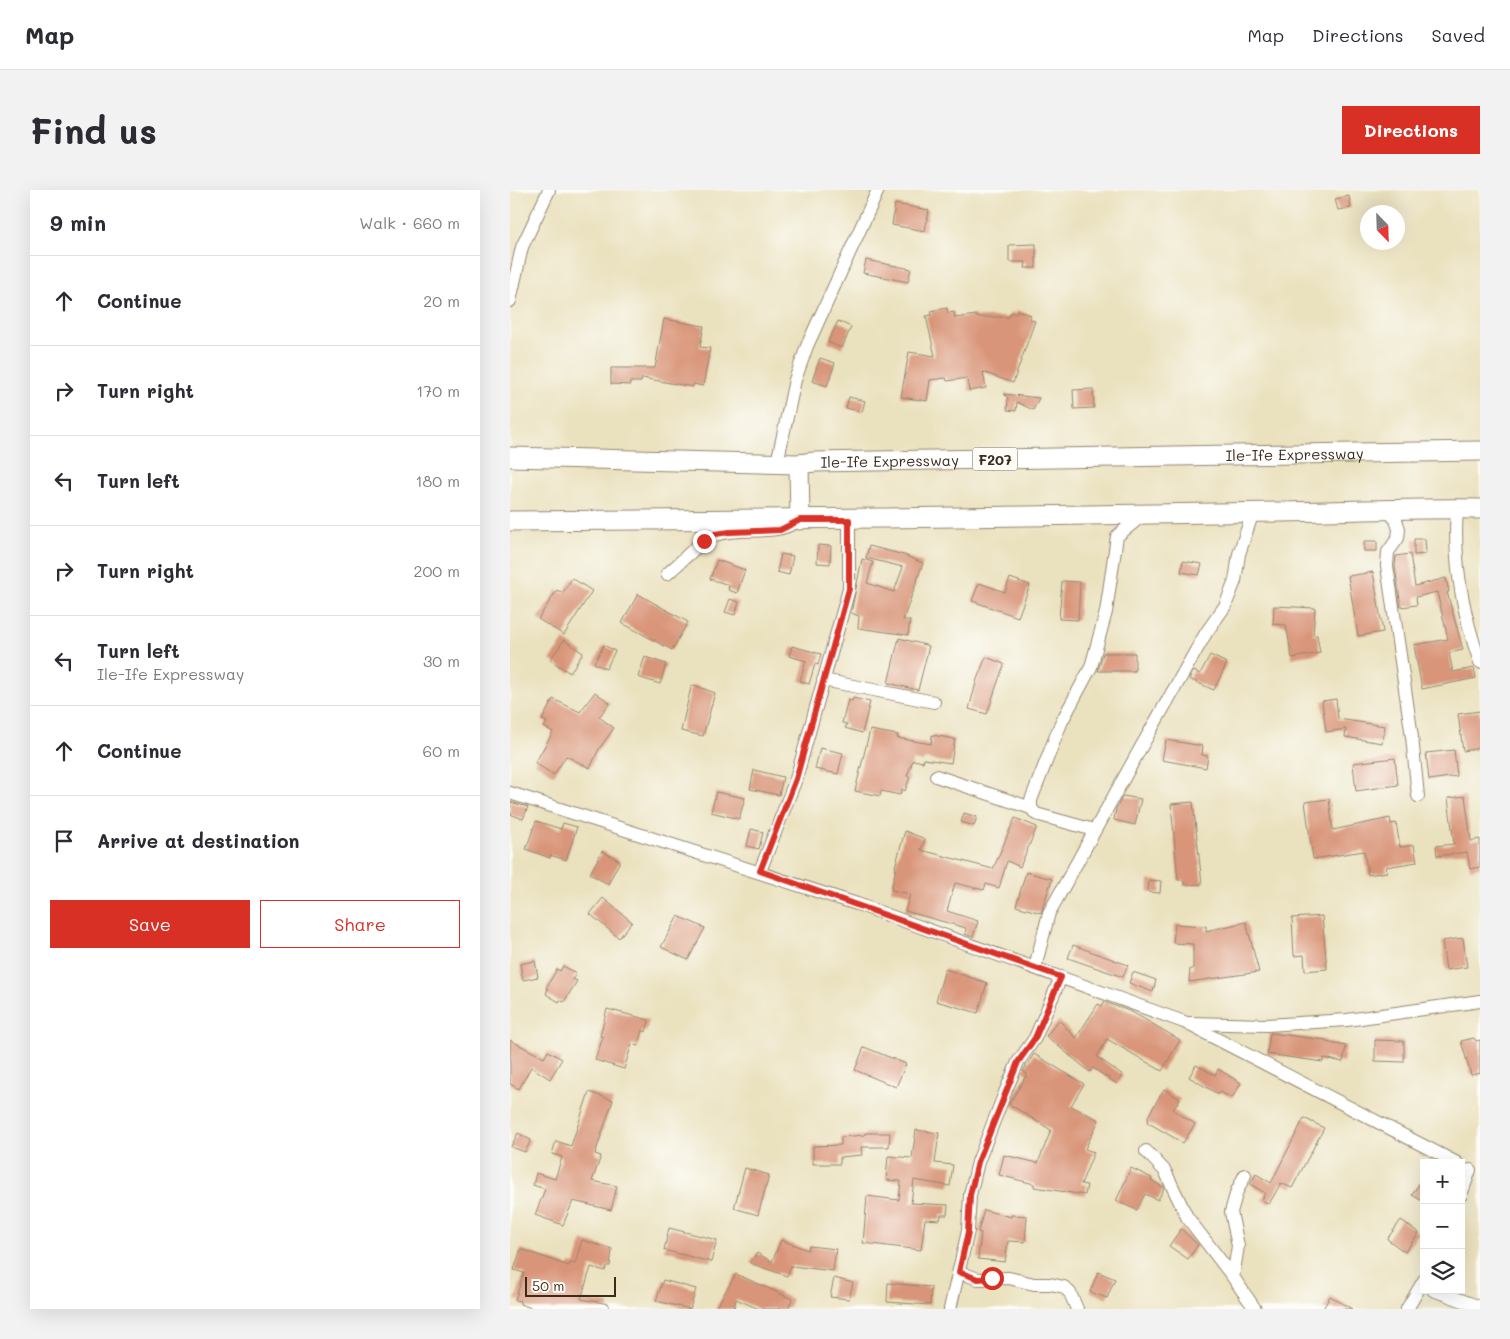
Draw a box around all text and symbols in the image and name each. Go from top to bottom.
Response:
text: Map [25,19,74,50]
text: Map [1247,23,1284,47]
text: Directions [1312,23,1404,47]
text: Saved [1432,23,1485,47]
button: Directions [1342,106,1480,154]
text: Find us [30,107,157,153]
north arrow [1360,205,1405,250]
text: 9 min [50,209,106,236]
text: Walk · 660 m [359,212,460,233]
icon: ahead [50,287,78,315]
text: Continue [97,288,182,313]
text: 20 m [423,290,460,311]
icon: right [50,377,78,405]
text: Turn right [97,378,194,403]
text: 170 m [416,380,460,401]
street label: Ile-Ife Expressway [1225,443,1364,465]
road number: F207 [972,448,1018,470]
street label: Ile-Ife Expressway [820,450,959,472]
icon: left [50,467,78,495]
text: Turn left [97,468,180,493]
text: 180 m [415,470,460,491]
route end [693,530,716,553]
icon: right [50,557,78,585]
text: Turn right [97,558,194,583]
text: 200 m [413,560,460,581]
text: Turn left [97,638,180,663]
icon: left [50,647,78,675]
text: 30 m [423,650,460,671]
text: Ile-Ife Expressway [97,663,244,684]
icon: ahead [50,737,78,765]
text: Continue [97,738,182,763]
text: 60 m [423,740,460,761]
icon: arrive [50,827,78,855]
text: Arrive at destination [97,828,300,853]
button: Save [50,900,250,948]
button: Share [260,900,460,948]
map controls [1420,1159,1465,1294]
button: + [1420,1159,1465,1204]
button: − [1420,1204,1465,1249]
button: layers [1420,1249,1465,1294]
route start [981,1267,1004,1290]
scale bar [525,1274,616,1297]
text: 50 m [532,1276,564,1295]

